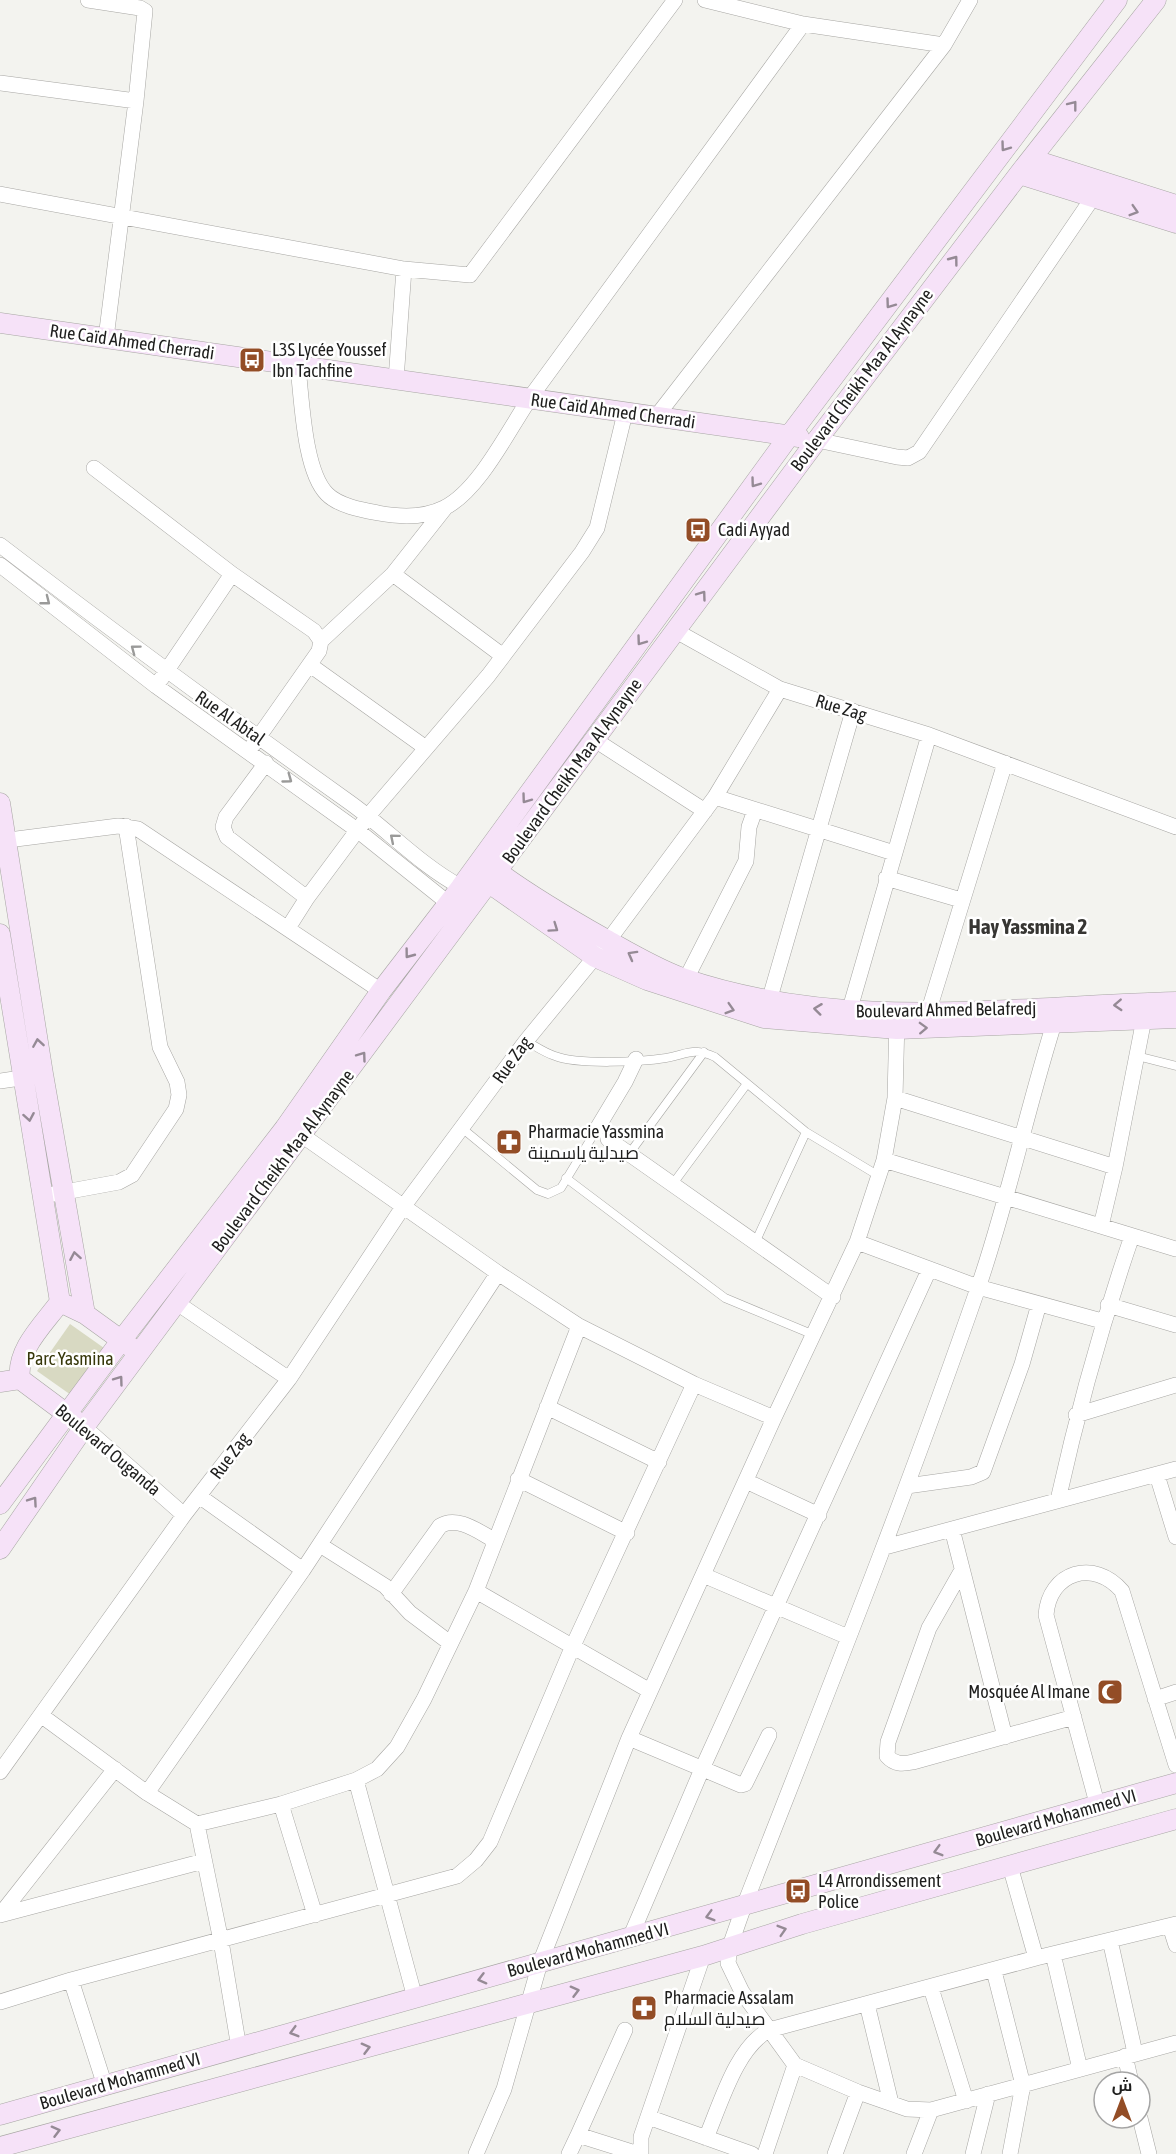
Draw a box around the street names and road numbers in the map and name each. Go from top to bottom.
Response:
street label: Boulevard Cheikh Maa Al Aynayne [786,284,937,475]
street label: Rue Caïd Ahmed Cherradi [48,320,216,363]
street label: Rue Caïd Ahmed Cherradi [529,389,697,432]
street label: Boulevard Cheikh Maa Al Aynayne [497,674,646,867]
street label: Rue Al Abtal [191,686,269,749]
street label: Rue Zag [813,690,870,725]
street label: Boulevard Ahmed Belafredj [855,997,1036,1022]
street label: Rue Zag [488,1032,536,1087]
street label: Boulevard Cheikh Maa Al Aynayne [207,1065,358,1256]
street label: Boulevard Ouganda [51,1400,165,1500]
street label: Rue Zag [205,1428,254,1483]
street label: Boulevard Mohammed VI [973,1785,1139,1851]
street label: Boulevard Mohammed VI [505,1918,671,1981]
street label: Boulevard Mohammed VI [37,2048,203,2114]

